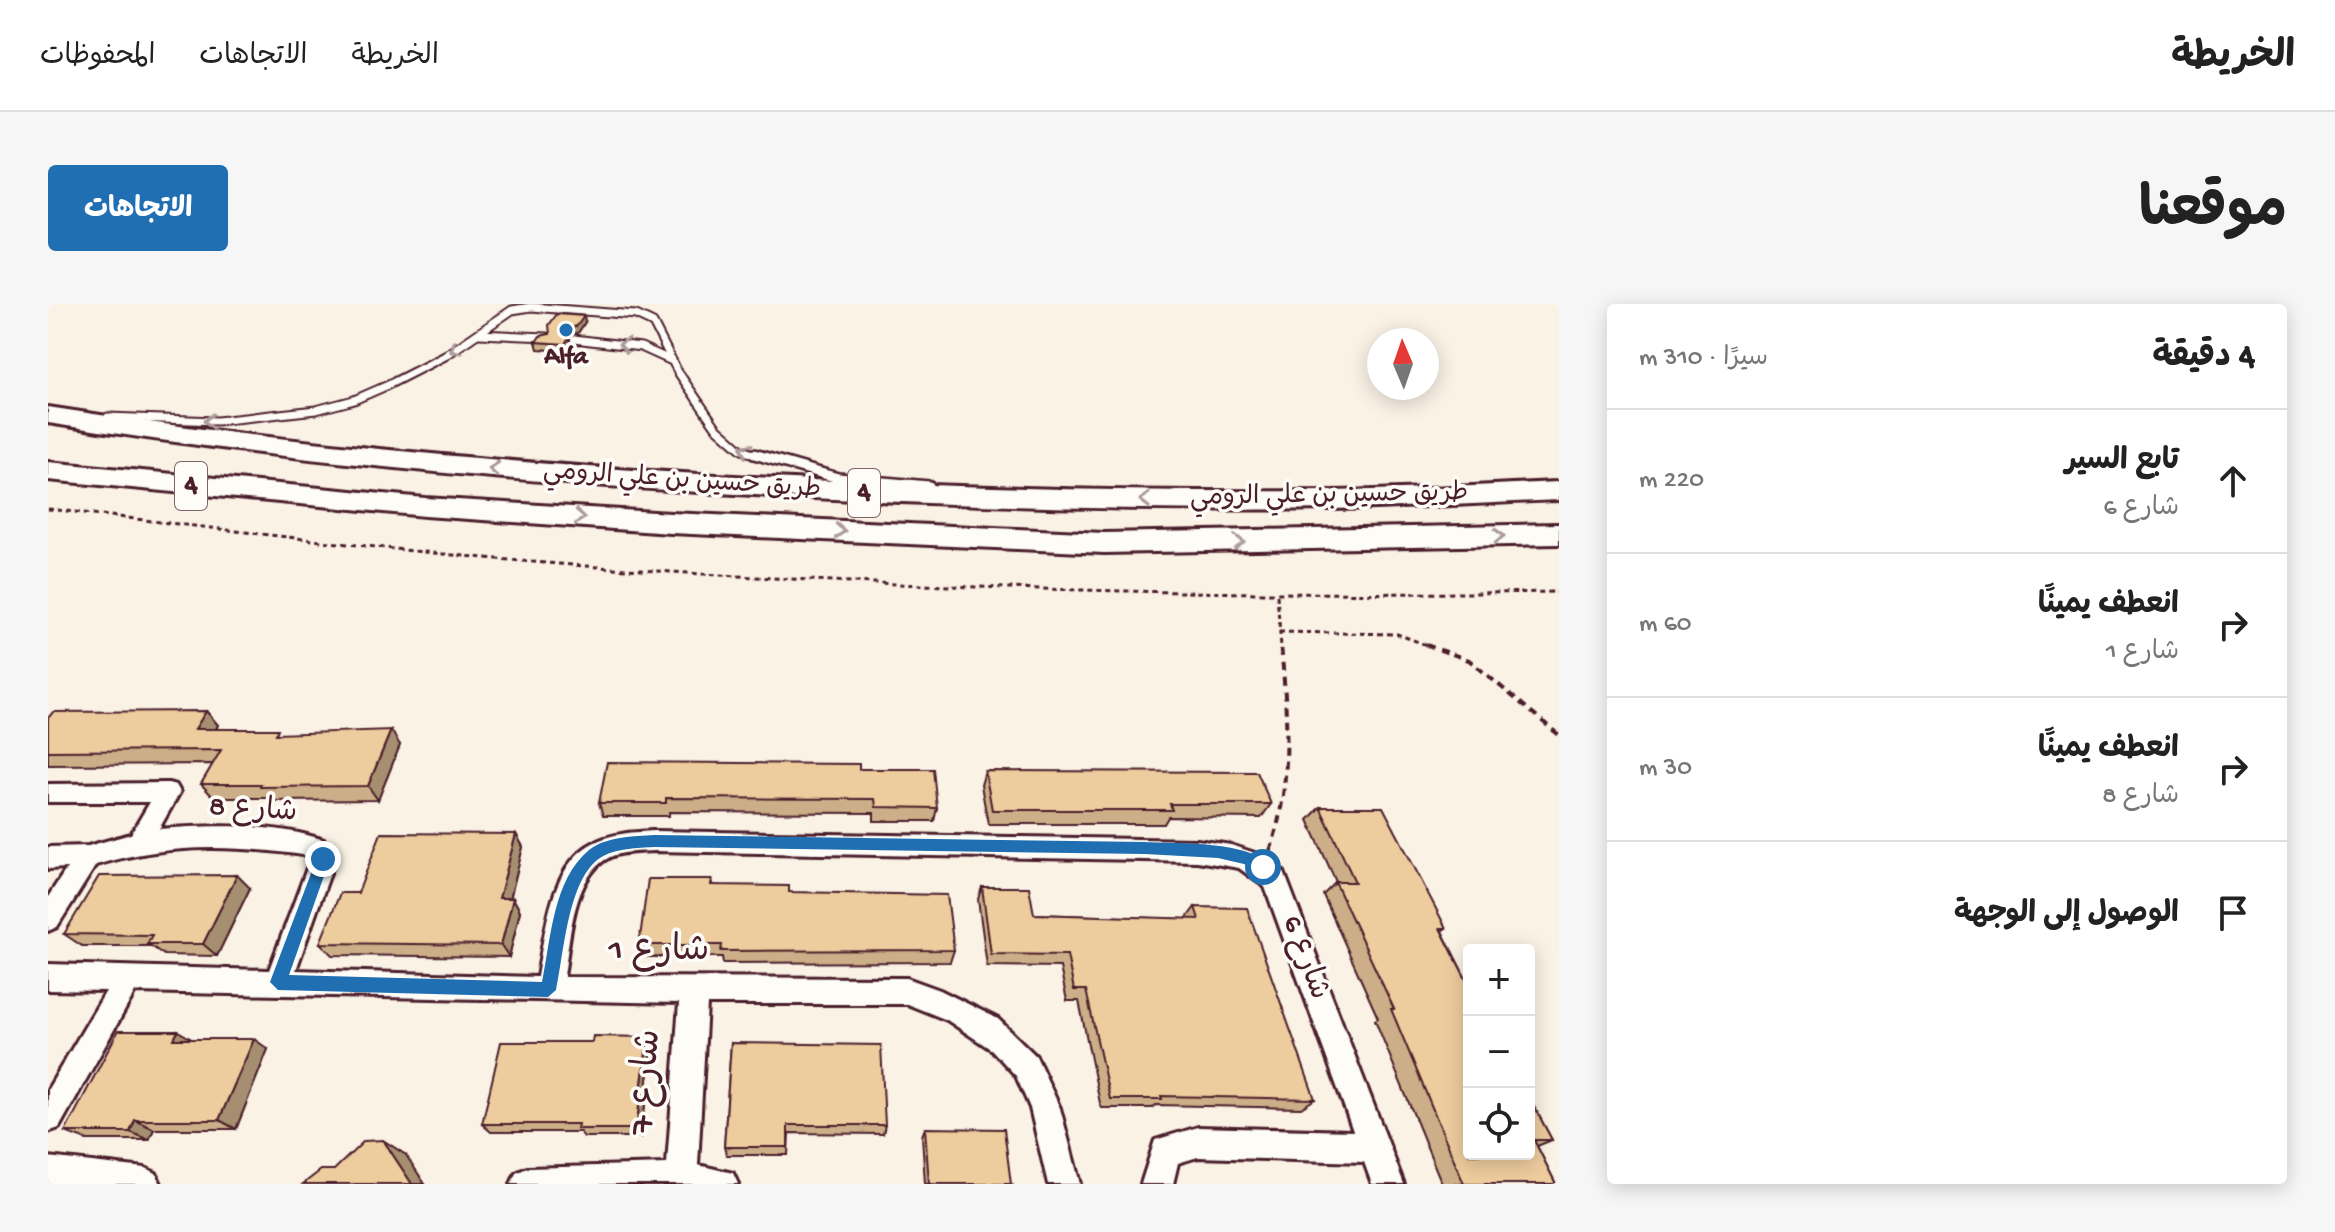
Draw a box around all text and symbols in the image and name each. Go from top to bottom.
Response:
text: الخريطة [2171,37,2295,81]
text: المحفوظات [40,41,155,74]
text: الاتجاهات [199,41,307,74]
text: الخريطة [351,41,439,74]
button: الاتجاهات [48,165,228,251]
text: موقعنا [2139,181,2287,247]
marker: Alfa [557,321,575,339]
north arrow [1367,328,1439,400]
one-way arrow [618,337,631,354]
text: 4 دقيقة [2152,339,2255,379]
one-way arrow [449,340,464,355]
place label: Alfa [543,343,589,374]
text: سيرًا · 310 m [1639,344,1768,375]
one-way arrow [202,412,215,430]
one-way arrow [739,443,753,458]
text: تابع السير [2065,445,2179,480]
street label: طريق حسين بن علي الرومي [542,457,822,510]
icon: ahead [2211,459,2255,503]
one-way arrow [487,460,500,477]
road number: 4 [175,462,207,510]
text: 220 m [1639,466,1704,497]
road number: 4 [848,469,880,517]
street label: طريق حسين بن علي الرومي [1190,479,1468,518]
one-way arrow [1138,491,1151,509]
text: شارع 6 [2103,494,2179,525]
one-way arrow [574,508,587,525]
one-way arrow [834,523,847,540]
one-way arrow [1493,527,1506,544]
one-way arrow [1233,533,1246,551]
text: انعطف يمينًا [2038,589,2179,624]
icon: right [2211,603,2255,647]
text: 60 m [1639,610,1692,641]
text: شارع 1 [2106,638,2179,669]
text: انعطف يمينًا [2038,733,2179,768]
icon: right [2211,747,2255,791]
text: 30 m [1639,754,1692,785]
text: شارع 8 [2102,782,2179,813]
street label: شارع 8 [208,790,298,832]
route end [305,841,341,877]
route start [1245,849,1281,885]
icon: arrive [2211,891,2255,935]
text: الوصول إلى الوجهة [1954,898,2179,933]
street label: شارع 6 [1273,911,1335,1005]
street label: شارع 1 [608,931,709,974]
map controls [1463,944,1535,1160]
button: + [1463,944,1535,1016]
button: − [1463,1016,1535,1088]
street label: شارع 7 [623,1028,673,1137]
button: locate [1463,1088,1535,1160]

